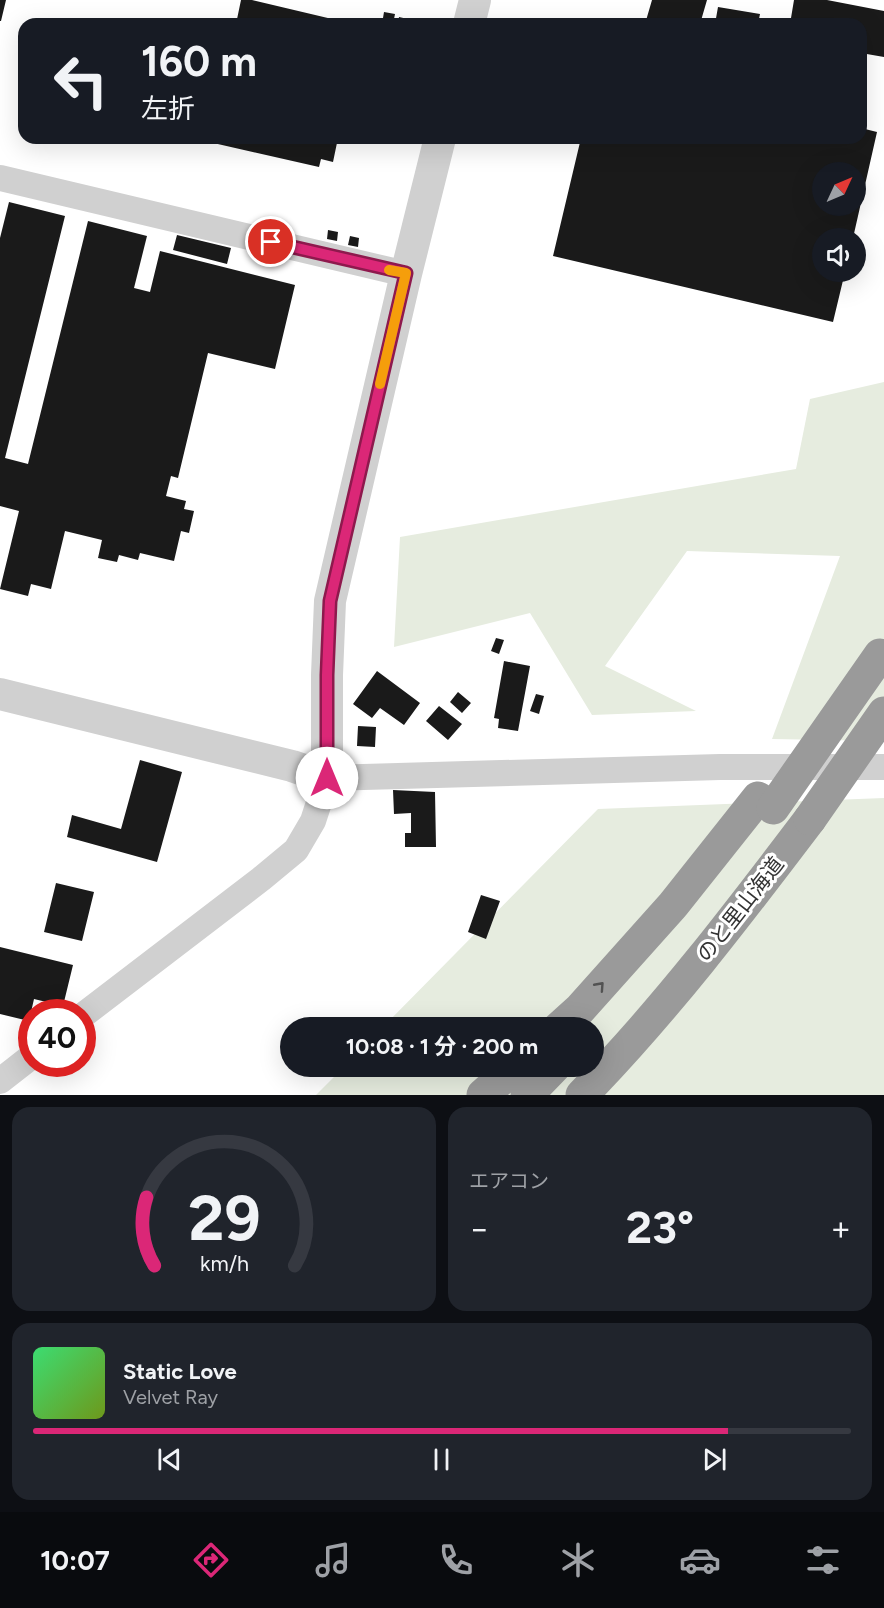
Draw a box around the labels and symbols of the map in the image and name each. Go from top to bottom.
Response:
north arrow [812,162,866,216]
pin [245,216,296,267]
position arrow [295,746,359,810]
street label: のと里山海道 [691,852,789,966]
one-way arrow [593,982,604,993]
speed limit sign: 40 [18,999,96,1077]

